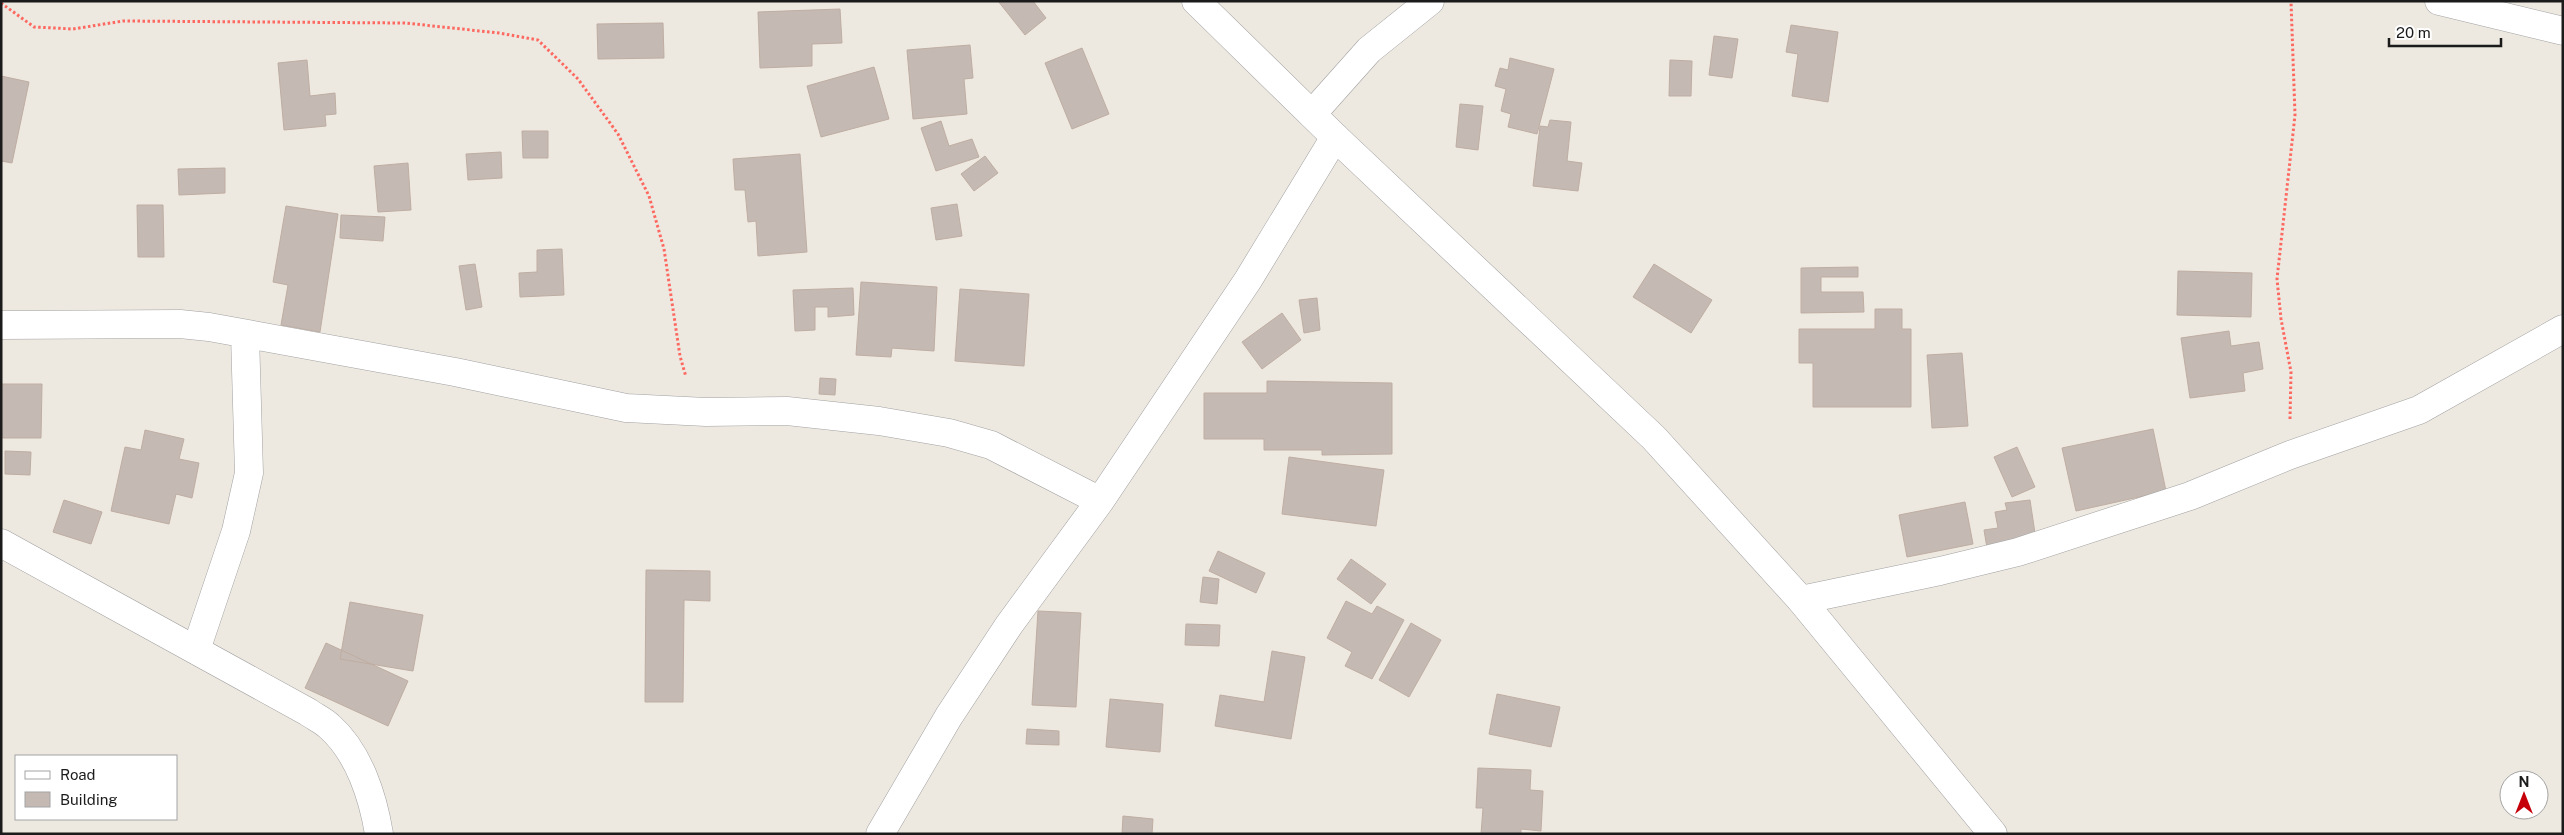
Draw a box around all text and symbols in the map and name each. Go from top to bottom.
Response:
scale bar [2389,15,2502,47]
text: 20 m [2396,24,2431,41]
legend [15,755,178,820]
text: Road [60,766,96,783]
north arrow [2499,770,2549,820]
text: N [2519,774,2529,790]
text: Building [60,791,118,808]

